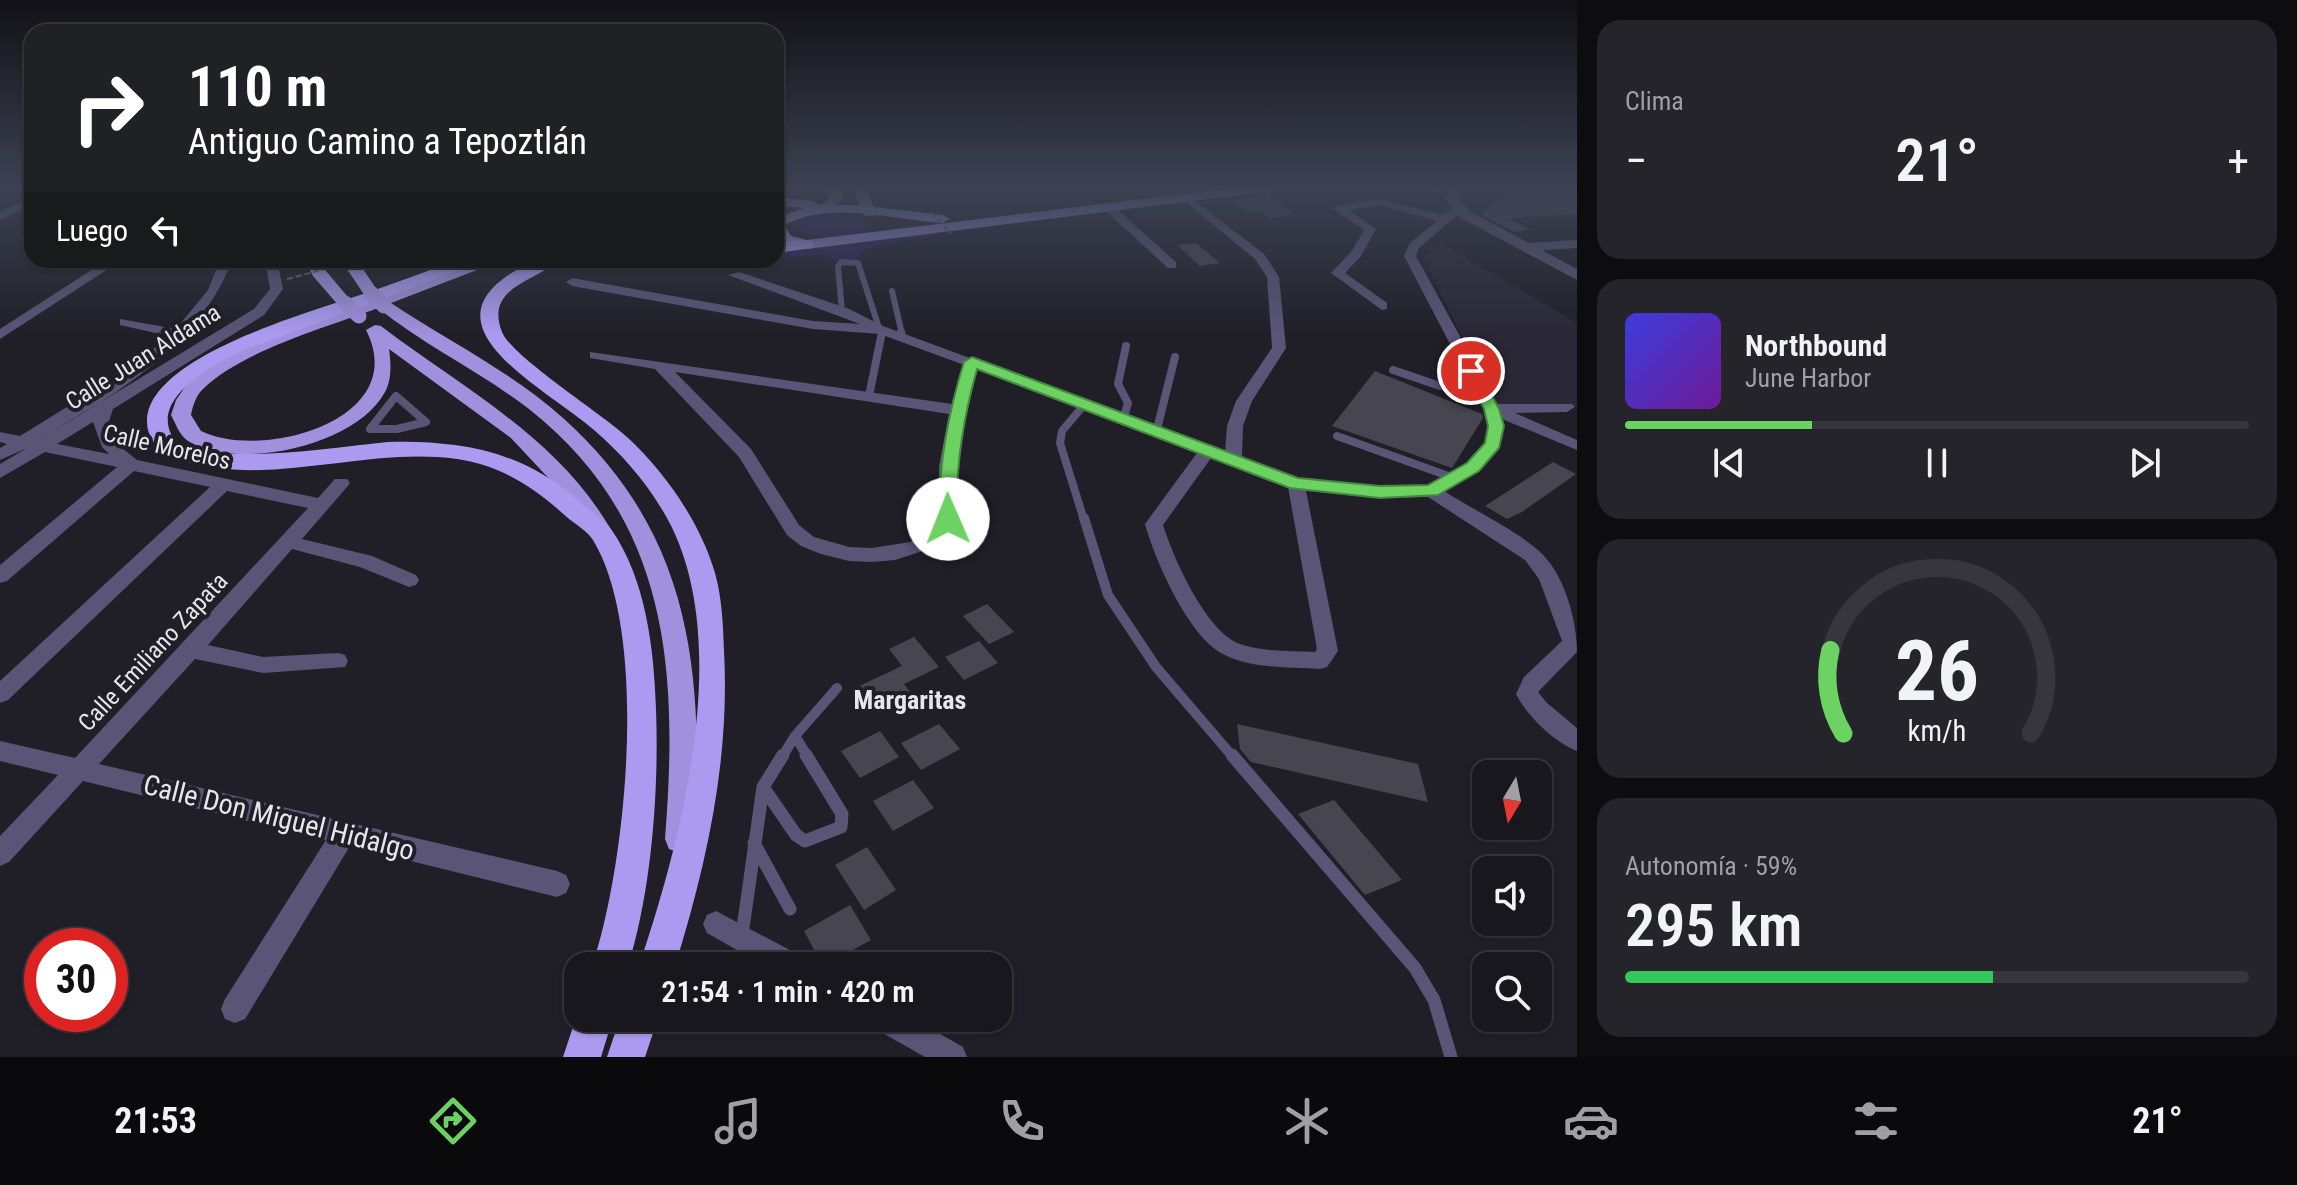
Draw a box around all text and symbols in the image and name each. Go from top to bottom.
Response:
text: 110 m [188,54,327,120]
icon: right [56,56,160,160]
text: Clima [1625,86,1684,116]
text: Antiguo Camino a Tepoztlán [188,121,587,163]
text: 21° [1895,125,1979,196]
text: − [1625,135,1647,187]
text: + [2227,135,2249,187]
icon: left [144,208,188,252]
text: Luego [56,213,128,248]
street label: Calle Juan Aldama [61,298,225,416]
text: Northbound [1745,328,1887,363]
pin [1437,337,1505,405]
icon: arrive [1449,349,1493,393]
text: June Harbor [1745,363,1871,393]
street label: Calle Morelos [101,419,233,475]
icon: previous [1707,441,1751,485]
icon: pause [1915,441,1959,485]
icon: next [2123,441,2167,485]
position arrow [906,477,990,561]
street label: Calle Emiliano Zapata [72,567,234,737]
text: 26 [1895,623,1979,720]
district label: Margaritas [854,685,966,715]
text: km/h [1908,714,1966,748]
north arrow [1472,760,1552,840]
map controls [1472,760,1552,1032]
street label: Calle Don Miguel Hidalgo [140,768,418,867]
text: Autonomía · 59% [1625,851,1797,881]
button: sound [1472,856,1552,936]
text: 295 km [1625,890,1802,961]
speed limit sign: 30 [24,928,128,1032]
button: search [1472,952,1552,1032]
text: 21:54 · 1 min · 420 m [661,974,915,1009]
icon: directions [425,1093,481,1149]
icon: music [710,1093,766,1149]
icon: phone [994,1093,1050,1149]
icon: climate [1279,1093,1335,1149]
icon: car [1563,1093,1619,1149]
icon: filters [1848,1093,1904,1149]
text: 21:53 [114,1100,197,1142]
text: 21° [2132,1100,2183,1142]

